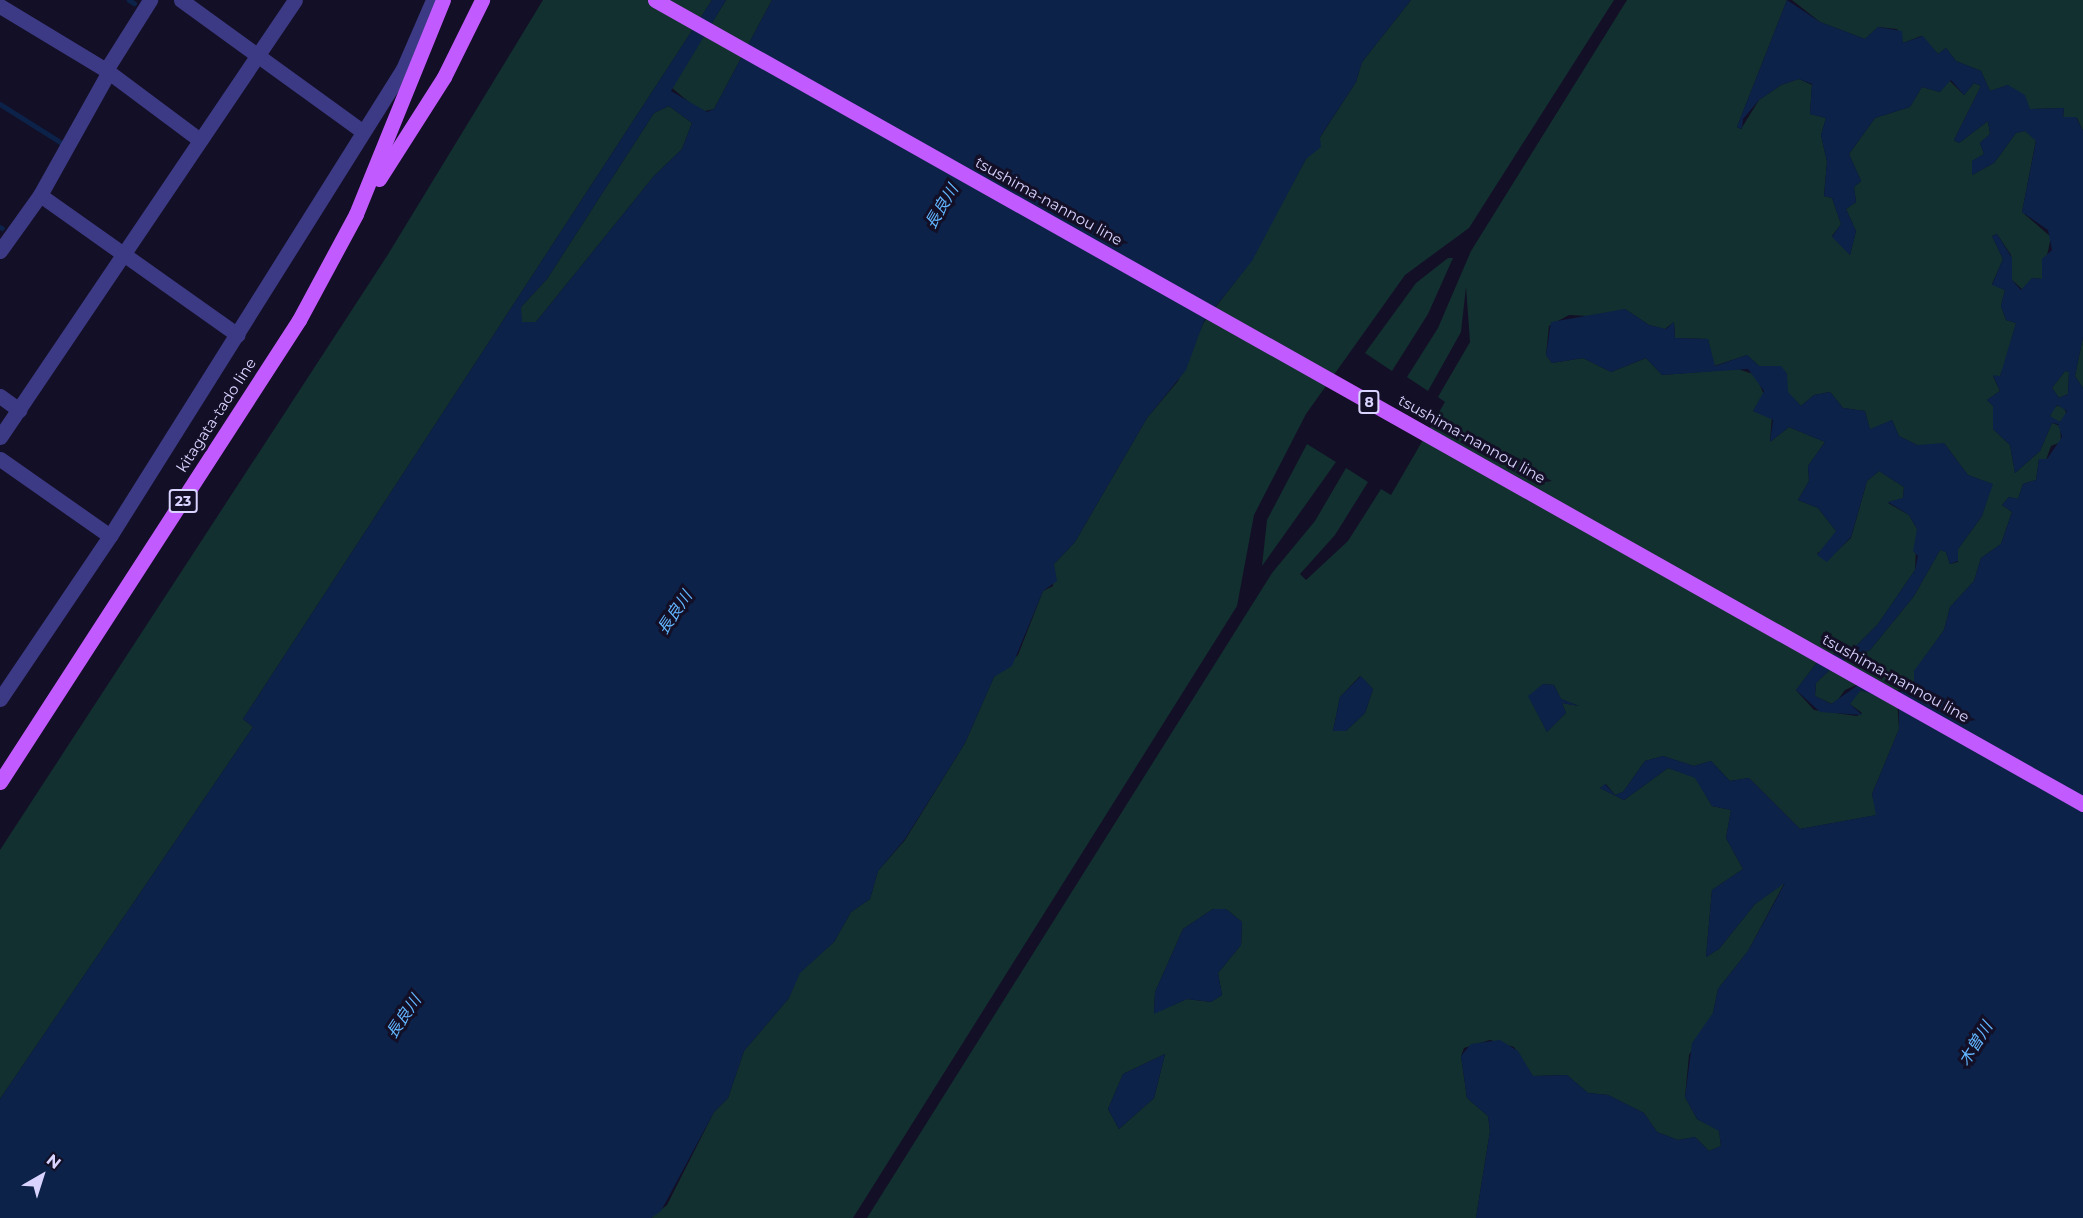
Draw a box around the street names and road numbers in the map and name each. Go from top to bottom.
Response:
street label: tsushima-nannou line [972,153,1126,249]
street label: kitagata-tado line [172,355,260,475]
road number: 8 [1357,391,1381,413]
street label: tsushima-nannou line [1395,391,1549,487]
road number: 23 [168,490,198,512]
street label: tsushima-nannou line [1819,630,1973,726]

